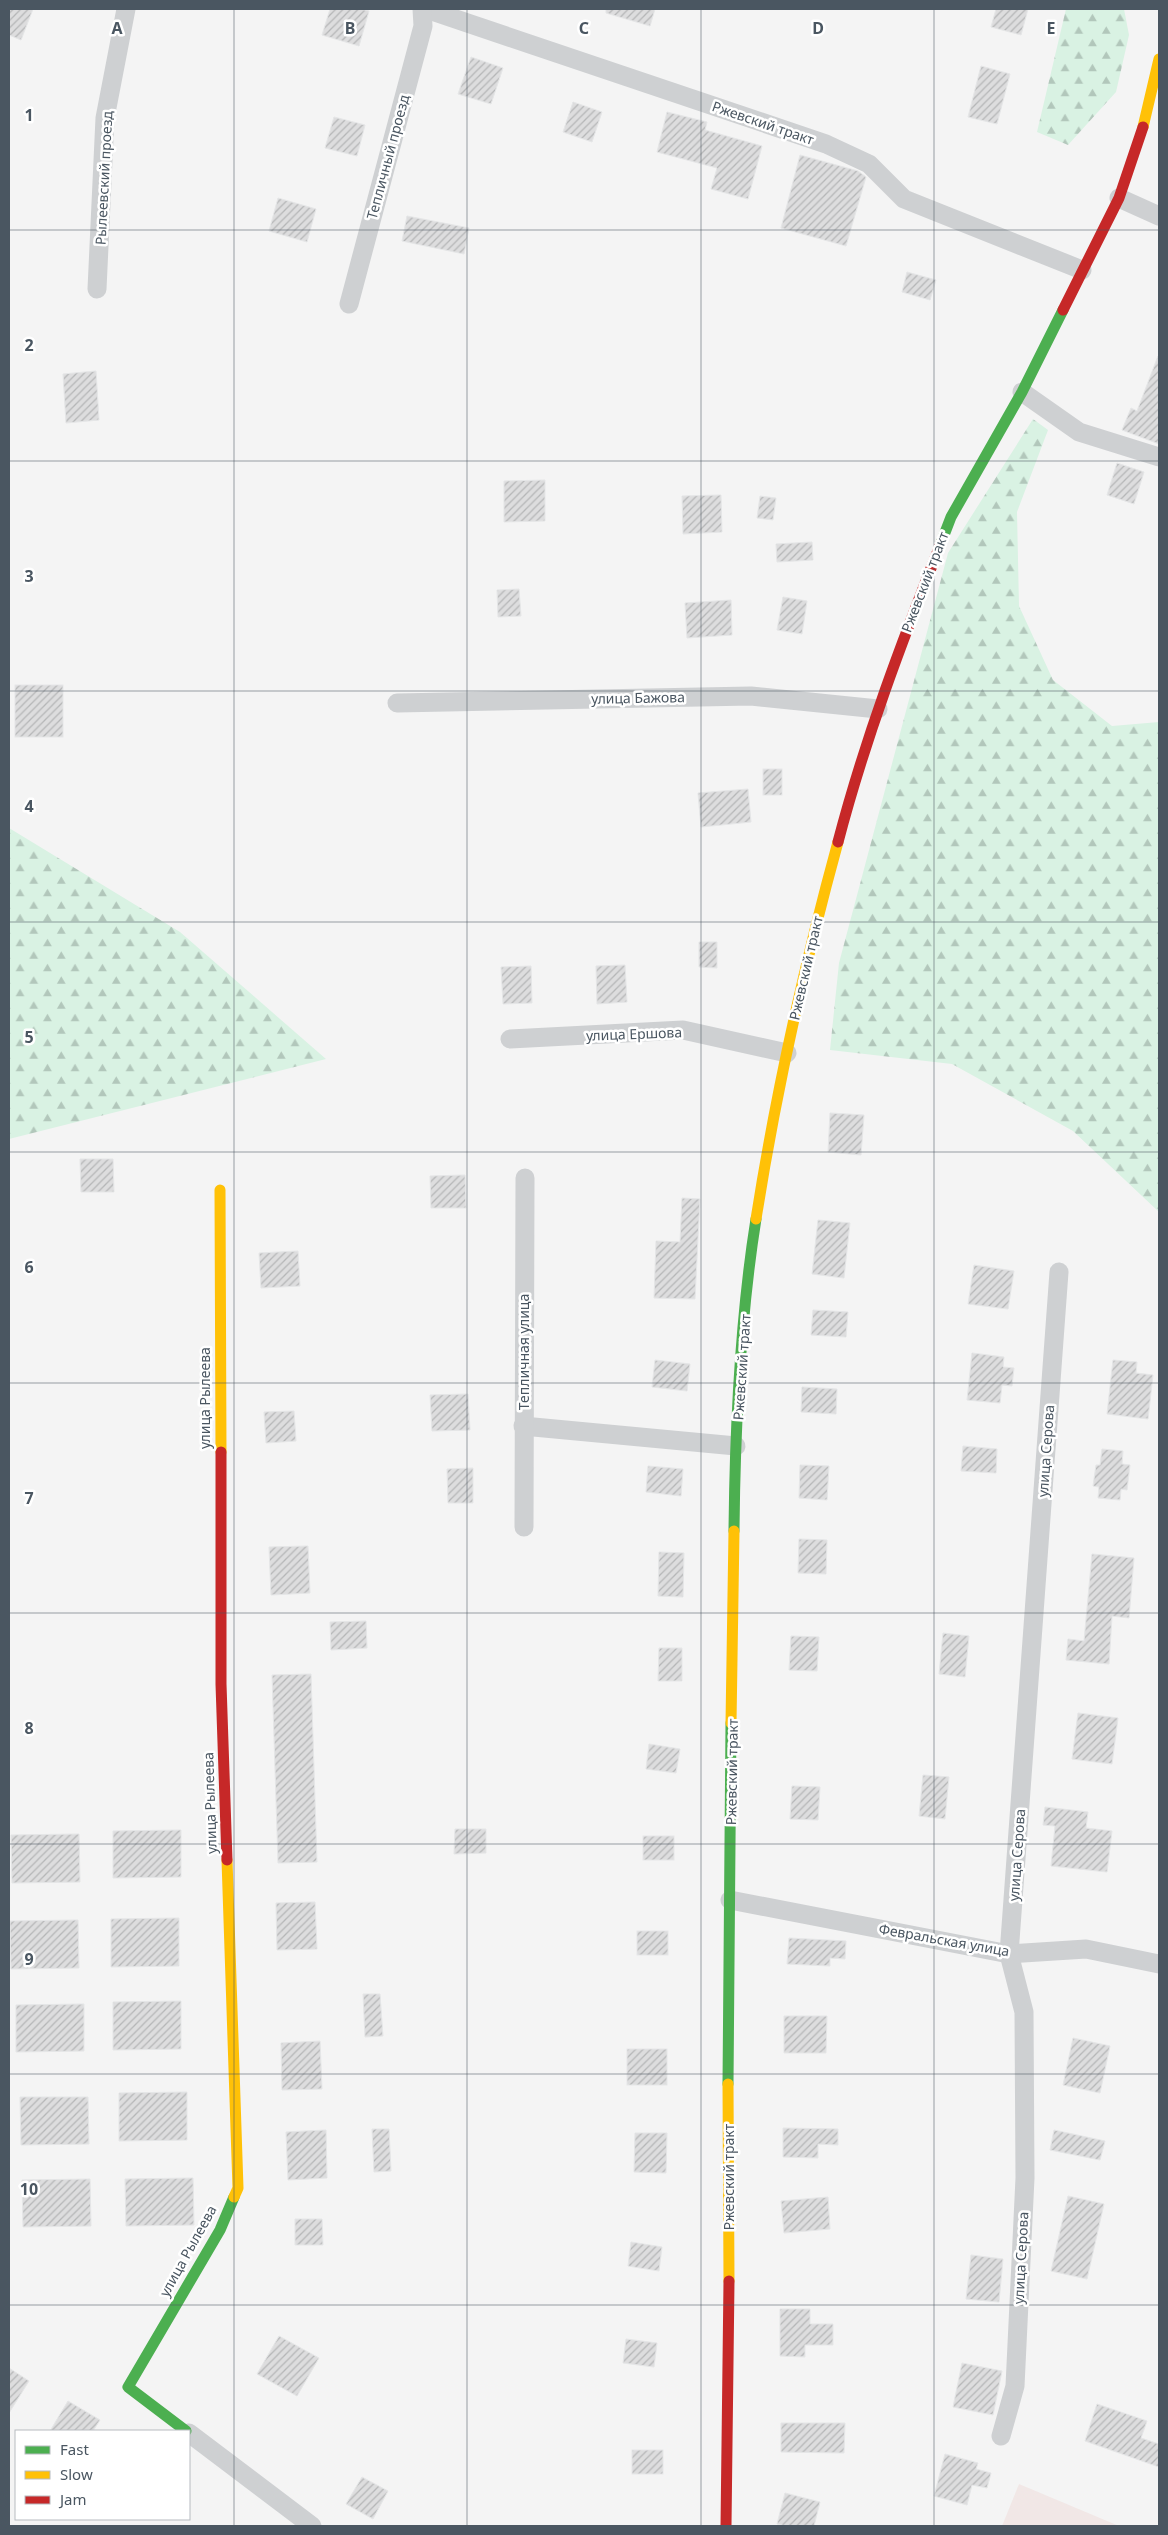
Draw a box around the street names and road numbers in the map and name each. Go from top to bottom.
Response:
street label: Тепличный проезд [362,92,413,221]
street label: Ржевский тракт [710,96,817,149]
street label: Рылеевский проезд [90,110,117,246]
street label: Ржевский тракт [897,528,953,635]
street label: улица Бажова [591,687,685,708]
street label: Ржевский тракт [784,913,827,1022]
street label: улица Ершова [586,1022,682,1045]
street label: Тепличная улица [514,1294,533,1410]
street label: Ржевский тракт [728,1313,755,1421]
street label: улица Рылеева [195,1347,214,1449]
street label: улица Серова [1033,1404,1058,1498]
street label: Ржевский тракт [721,1718,742,1825]
street label: улица Рылеева [198,1752,221,1854]
street label: улица Серова [1004,1808,1029,1902]
street label: Февральская улица [877,1919,1011,1960]
street label: Ржевский тракт [719,2123,738,2230]
street label: улица Рылеева [155,2202,221,2300]
street label: улица Серова [1009,2211,1032,2305]

